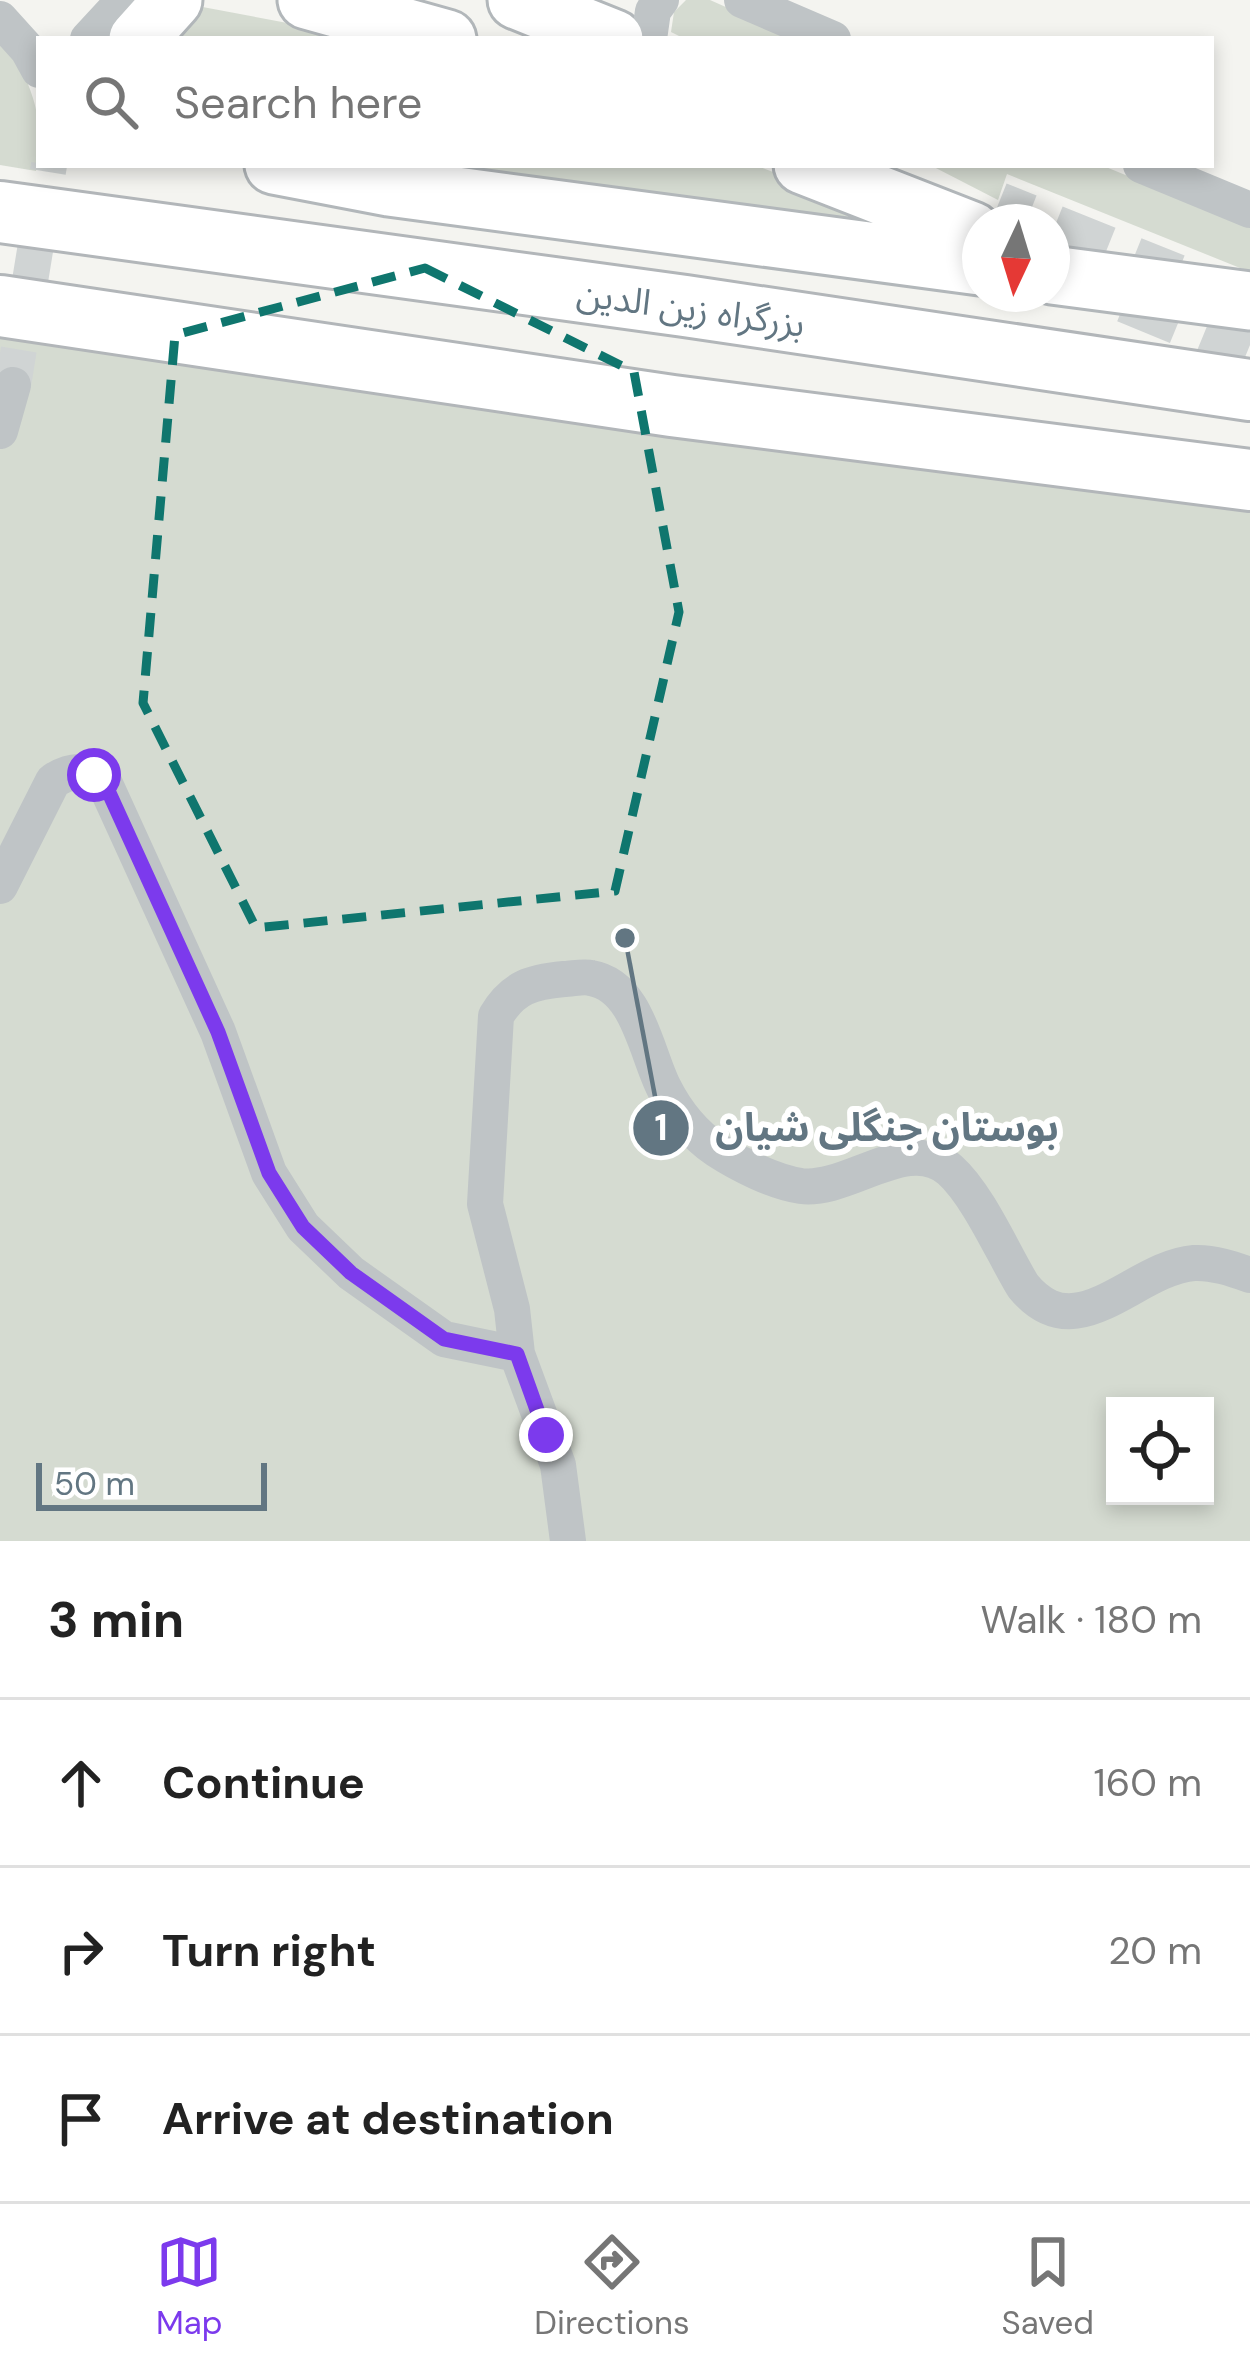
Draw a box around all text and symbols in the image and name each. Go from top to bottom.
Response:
search box [36,36,1214,168]
icon: search [78,69,144,135]
text: Search here [174,73,422,132]
north arrow [962,204,1070,312]
street label: بزرگراه زین الدین [574,269,808,348]
route start [67,748,121,802]
callout: بوستان جنگلی شیان [631,1090,1083,1165]
text: بوستان جنگلی شیان [715,1102,1059,1153]
text: 1 [654,1104,668,1151]
map controls [1106,1397,1214,1505]
button: locate [1106,1397,1214,1505]
route end [519,1408,573,1462]
scale bar [36,1457,267,1510]
text: 50 m [54,1462,135,1505]
text: 3 min [48,1586,184,1653]
text: Walk · 180 m [980,1594,1202,1645]
icon: ahead [48,1750,114,1816]
text: Continue [162,1753,365,1812]
text: 160 m [1094,1757,1202,1808]
icon: right [48,1918,114,1984]
text: Turn right [162,1921,376,1980]
text: 20 m [1108,1925,1202,1976]
icon: arrive [48,2086,114,2152]
text: Arrive at destination [162,2089,614,2148]
tab: Map [156,2229,222,2344]
tab: Directions [534,2229,690,2344]
tab: Saved [1002,2229,1094,2344]

